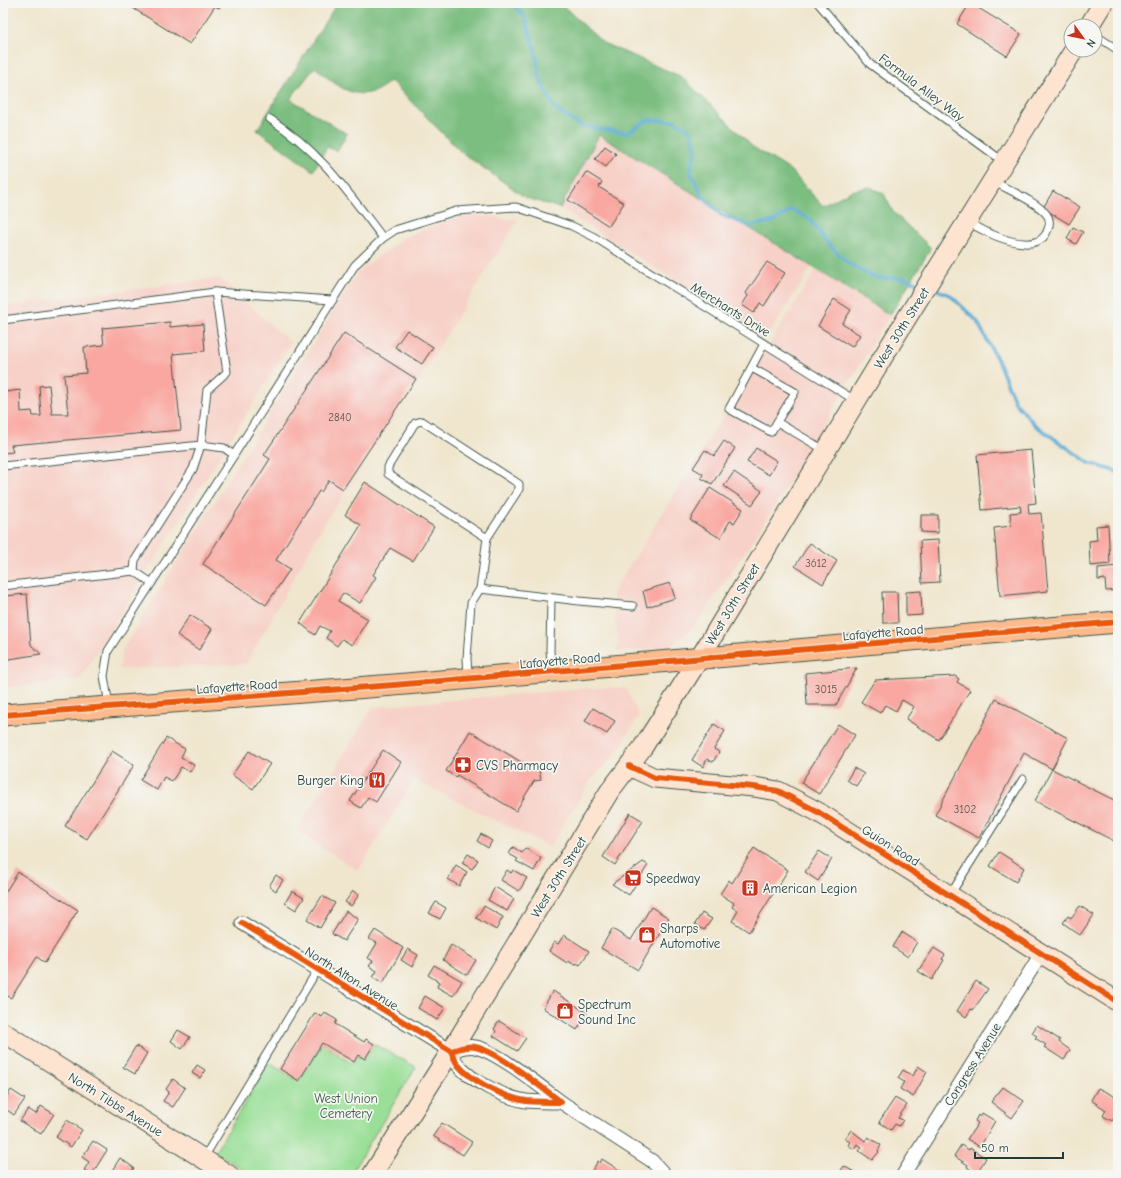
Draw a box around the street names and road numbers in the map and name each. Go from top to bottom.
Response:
street label: Formula Alley Way [876,50,967,124]
street label: Merchants Drive [688,279,774,340]
street label: West 30th Street [871,284,933,371]
street label: West 30th Street [702,560,763,648]
street label: Lafayette Road [842,621,924,644]
street label: Lafayette Road [519,649,601,672]
street label: Lafayette Road [196,676,278,697]
street label: Guion Road [859,822,922,869]
street label: West 30th Street [528,833,590,920]
street label: North Alton Avenue [302,944,402,1013]
street label: Congress Avenue [941,1020,1004,1109]
street label: North Tibbs Avenue [66,1069,166,1140]

